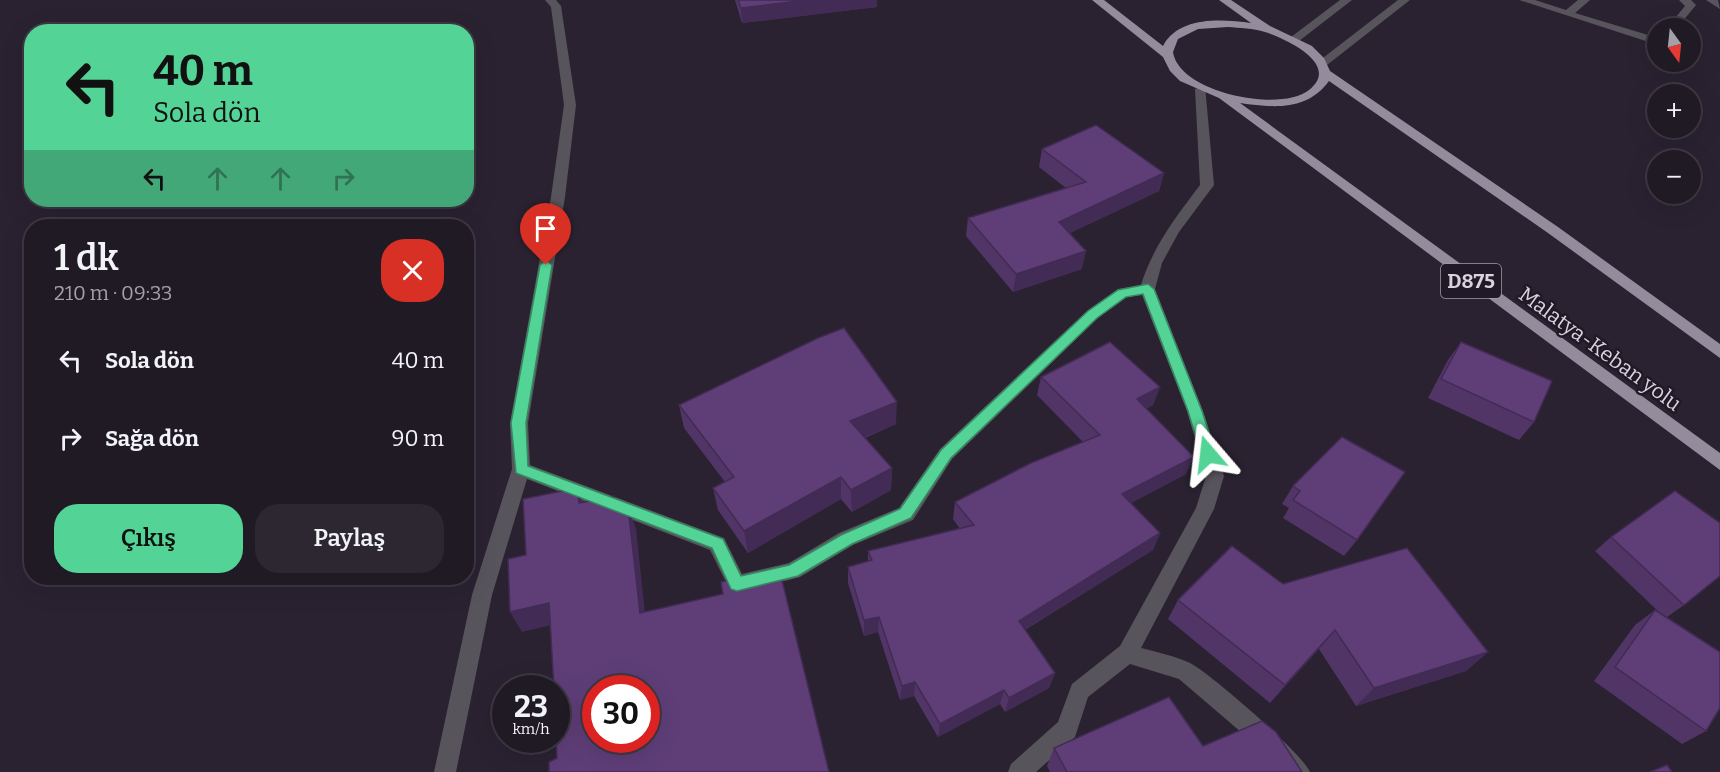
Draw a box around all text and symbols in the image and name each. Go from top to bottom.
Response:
north arrow [1647,18,1701,72]
map controls [1647,18,1701,204]
text: 40 m [153,46,253,96]
icon: left [54,48,132,126]
button: + [1647,84,1701,138]
text: Sola dön [153,97,261,129]
button: − [1647,150,1701,204]
icon: left [138,162,171,195]
icon: ahead [201,162,234,195]
icon: ahead [264,162,297,195]
icon: right [327,162,360,195]
pin [520,203,571,265]
icon: arrive [529,212,562,245]
text: 1 dk [54,236,119,280]
button: close [381,239,444,302]
road number: D875 [1441,264,1501,298]
text: 210 m · 09:33 [54,281,172,305]
street label: Malatya-Keban yolu [1514,281,1686,417]
icon: left [54,344,87,377]
text: Sola dön [105,347,194,374]
text: 40 m [392,347,444,374]
icon: right [54,422,87,455]
position arrow [1176,422,1240,486]
text: Sağa dön [105,425,199,452]
text: 90 m [392,425,444,452]
button: Çıkış [54,504,243,573]
button: Paylaş [255,504,444,573]
speed limit sign: 30 [582,675,660,753]
text: 23 [514,689,548,725]
text: km/h [512,720,550,738]

